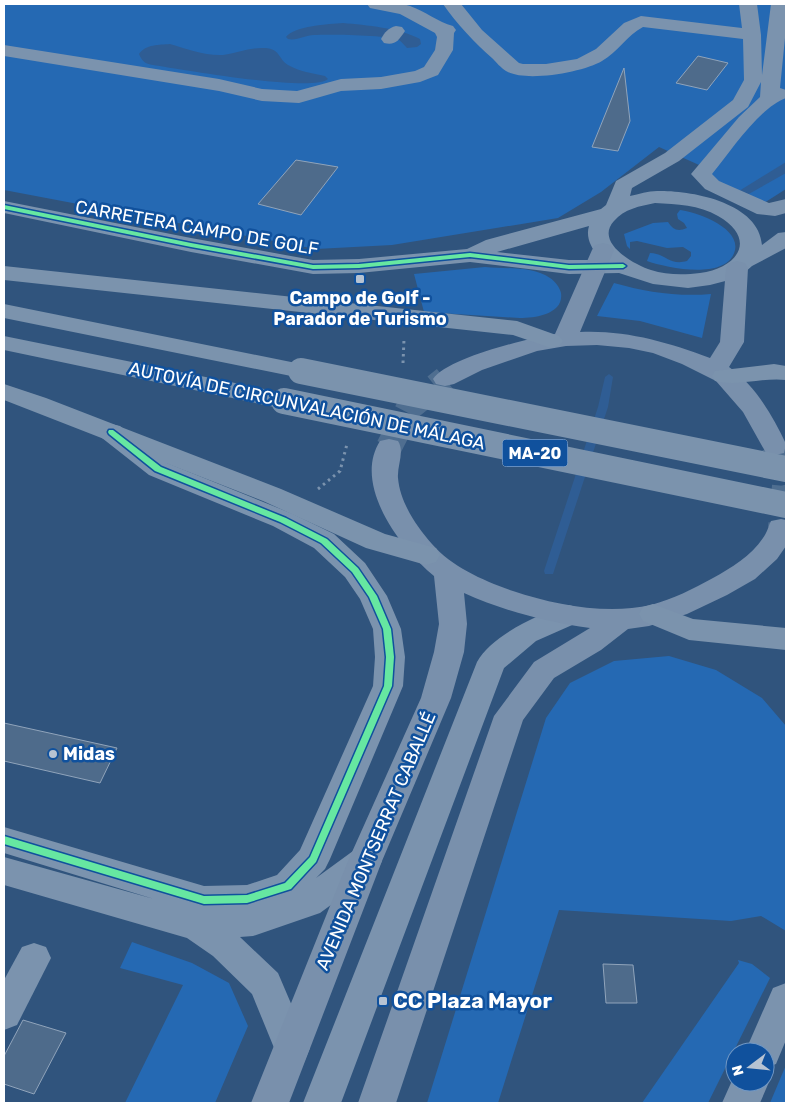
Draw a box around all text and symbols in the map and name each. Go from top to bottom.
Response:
street label: CARRETERA CAMPO DE GOLF [74,196,320,260]
marker: Campo de Golf - Parador de Turismo [354,273,366,285]
place label: Campo de Golf - Parador de Turismo [273,287,447,330]
street label: AUTOVÍA DE CIRCUNVALACIÓN DE MÁLAGA [127,357,487,455]
road number: MA-20 [502,439,568,466]
street label: AVENIDA MONTSERRAT CABALLÉ [311,708,441,974]
place label: Midas [63,743,115,765]
marker: Midas [47,748,59,760]
place label: CC Plaza Mayor [393,988,552,1013]
marker: CC Plaza Mayor [377,995,389,1007]
north arrow [725,1042,775,1092]
text: N [728,1063,748,1078]

